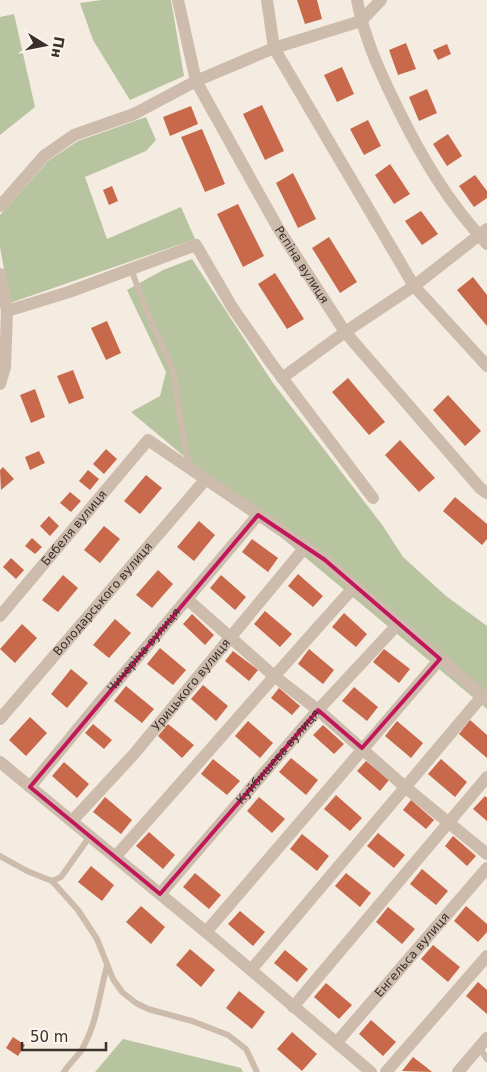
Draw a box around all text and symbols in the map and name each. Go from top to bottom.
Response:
north arrow [20,20,70,70]
text: Пн [48,35,68,59]
street label: Рєпіна вулиця [272,223,332,306]
street label: Бебеля вулиця [38,487,110,569]
street label: Володарського вулиця [50,540,155,659]
street label: Чичеріна вулиця [104,605,183,695]
street label: Урицького вулиця [149,636,233,734]
street label: Куйбишева вулиця [233,706,322,807]
street label: Енгельса вулиця [372,910,452,1000]
scale bar [22,1020,106,1052]
text: 50 m [30,1028,68,1046]

